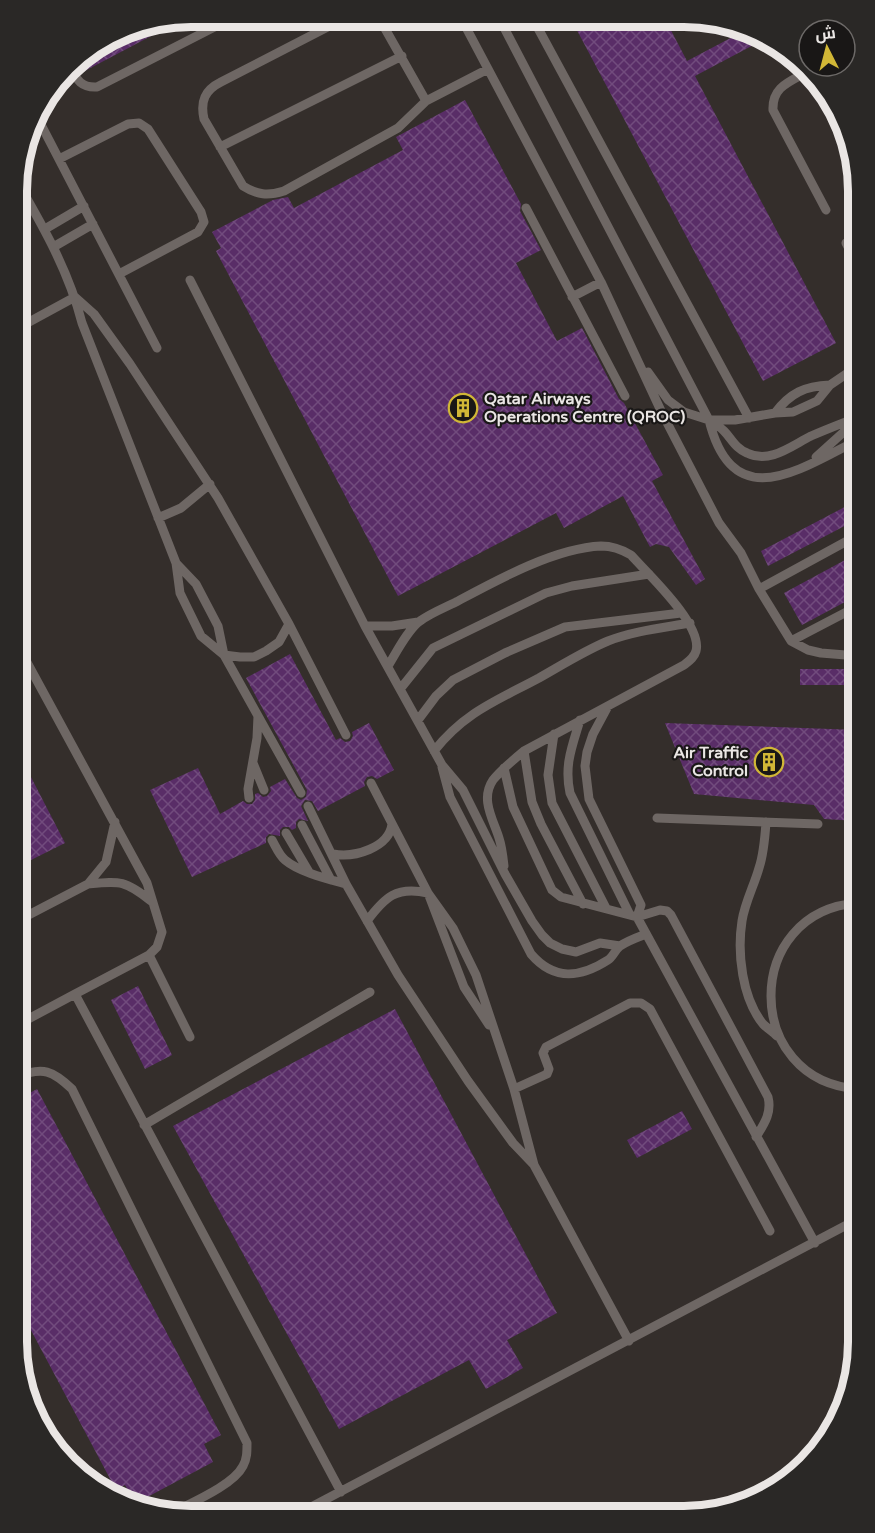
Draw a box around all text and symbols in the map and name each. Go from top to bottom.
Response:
north arrow [797,18,857,78]
text: ش [814,23,837,45]
place label: Qatar Airways Operations Centre (QROC) [484,389,685,427]
building icon: Qatar Airways Operations Centre (QROC) [447,392,479,424]
place label: Air Traffic Control [673,743,748,781]
building icon: Air Traffic Control [753,746,785,778]

